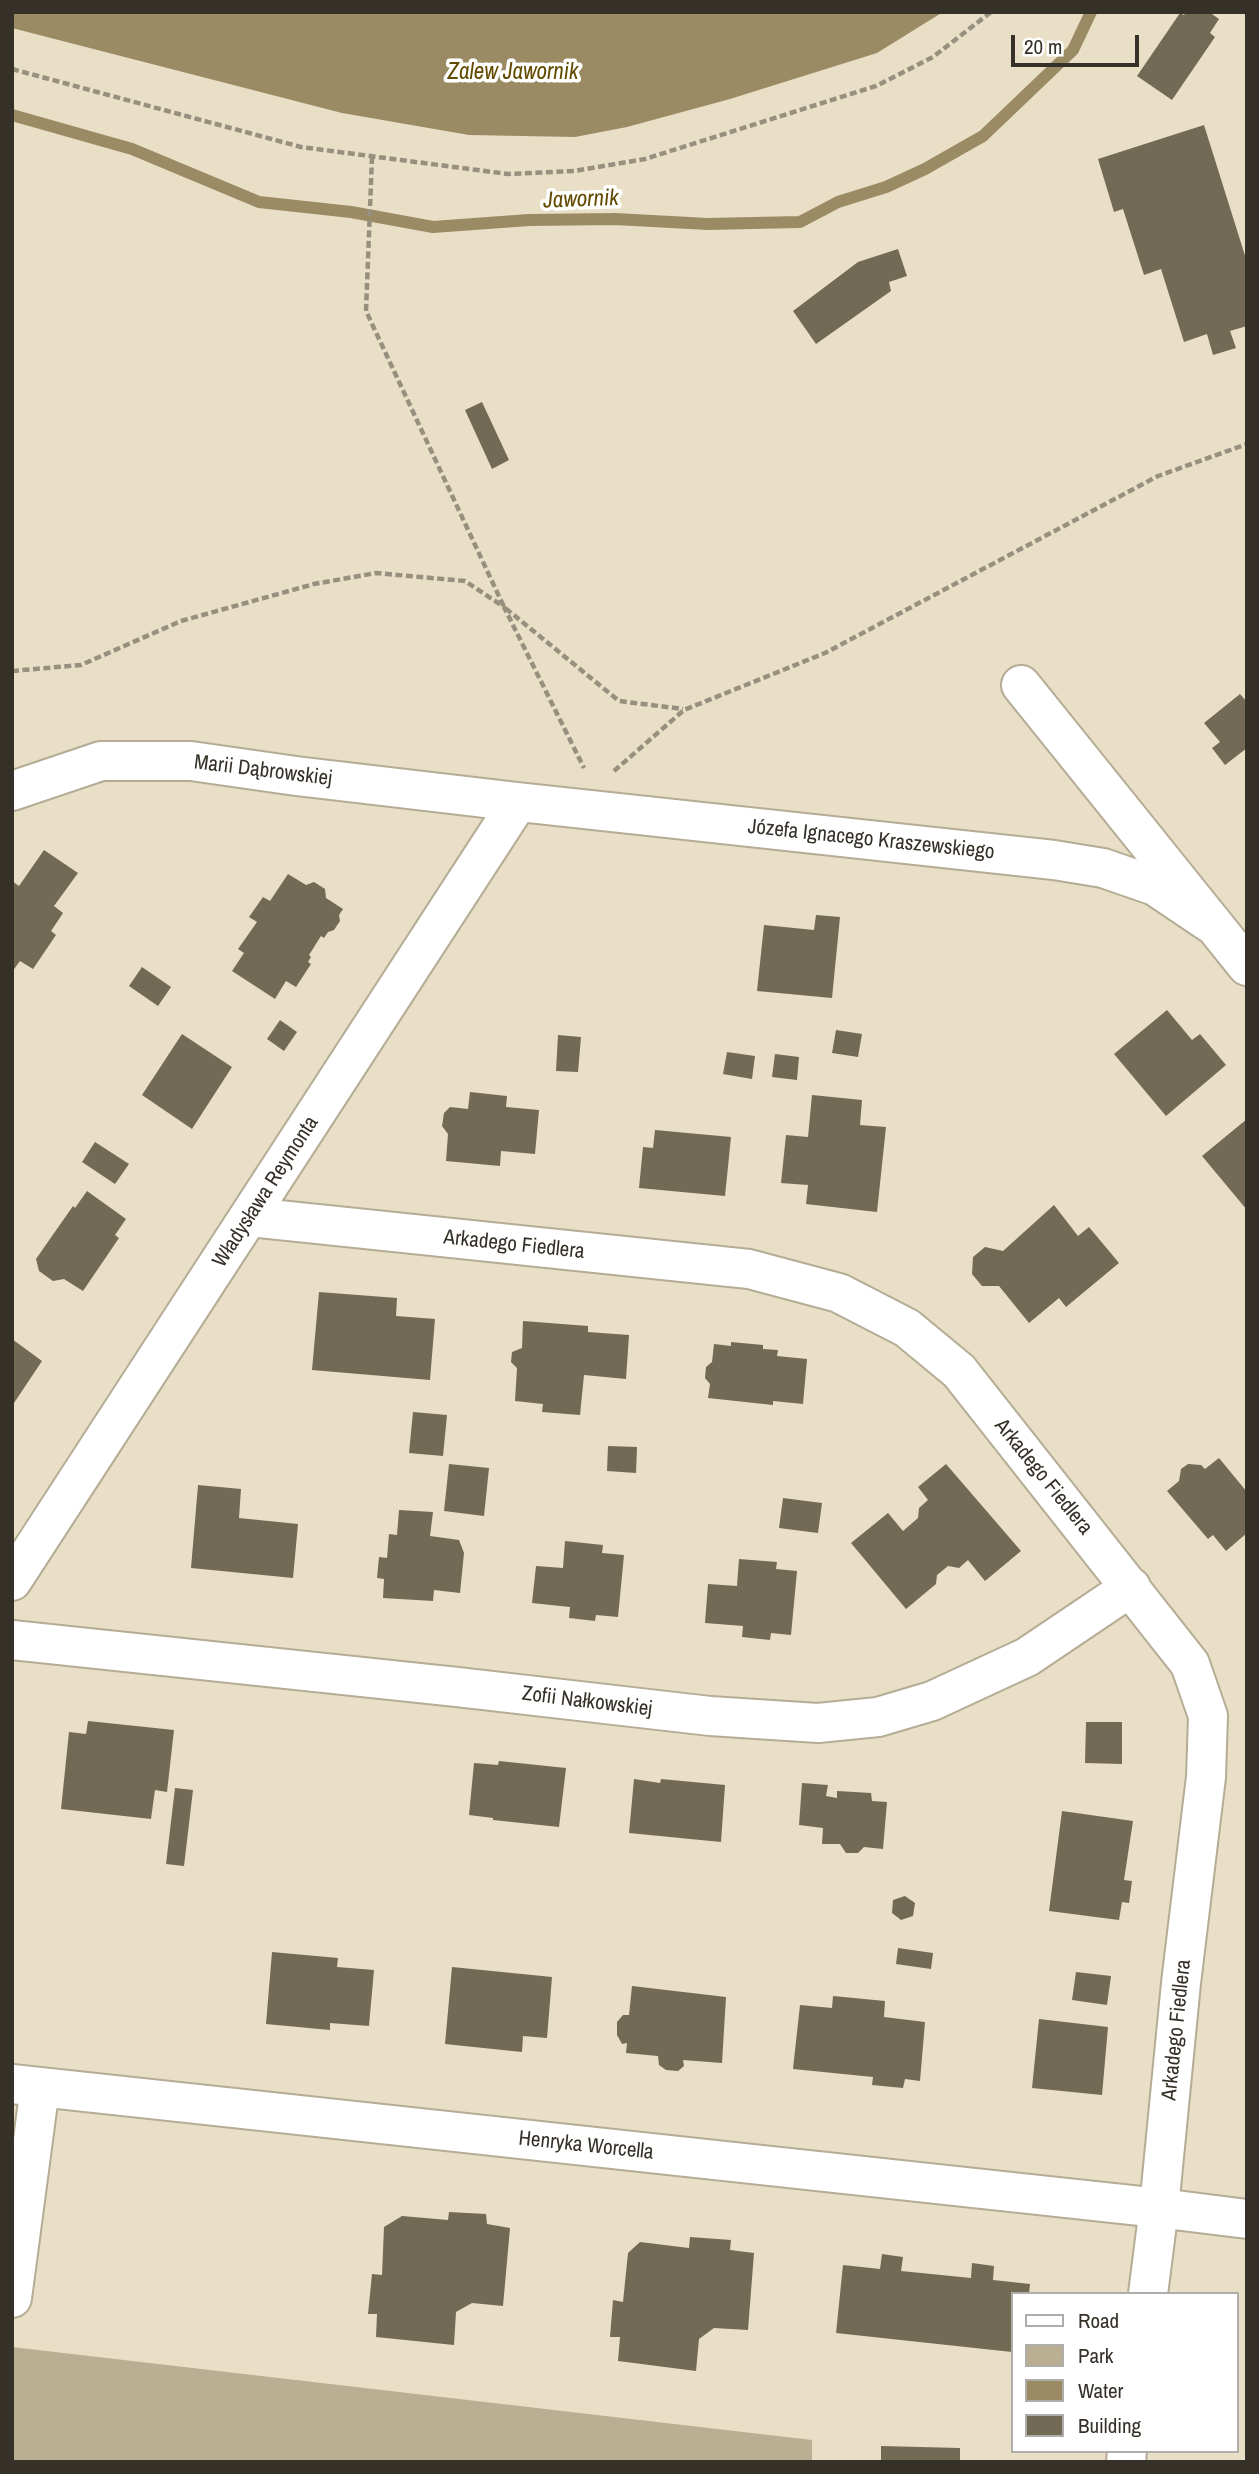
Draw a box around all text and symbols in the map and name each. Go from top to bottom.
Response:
scale bar [1014,21,1142,65]
text: 20 m [1024,32,1062,61]
water label: Zalew Jawornik [447,59,579,87]
water label: Jawornik [543,185,619,215]
street label: Marii Dąbrowskiej [193,750,333,792]
street label: Józefa Ignacego Kraszewskiego [746,815,996,865]
street label: Władysława Reymonta [208,1112,324,1272]
street label: Arkadego Fiedlera [442,1225,586,1265]
street label: Arkadego Fiedlera [989,1414,1097,1540]
street label: Zofii Nałkowskiej [520,1682,654,1722]
street label: Arkadego Fiedlera [1157,1958,1197,2102]
street label: Henryka Worcella [517,2126,655,2166]
legend [1010,2292,1238,2453]
text: Road [1078,2306,1119,2335]
text: Park [1078,2341,1113,2370]
text: Water [1078,2376,1123,2405]
text: Building [1078,2411,1141,2440]

